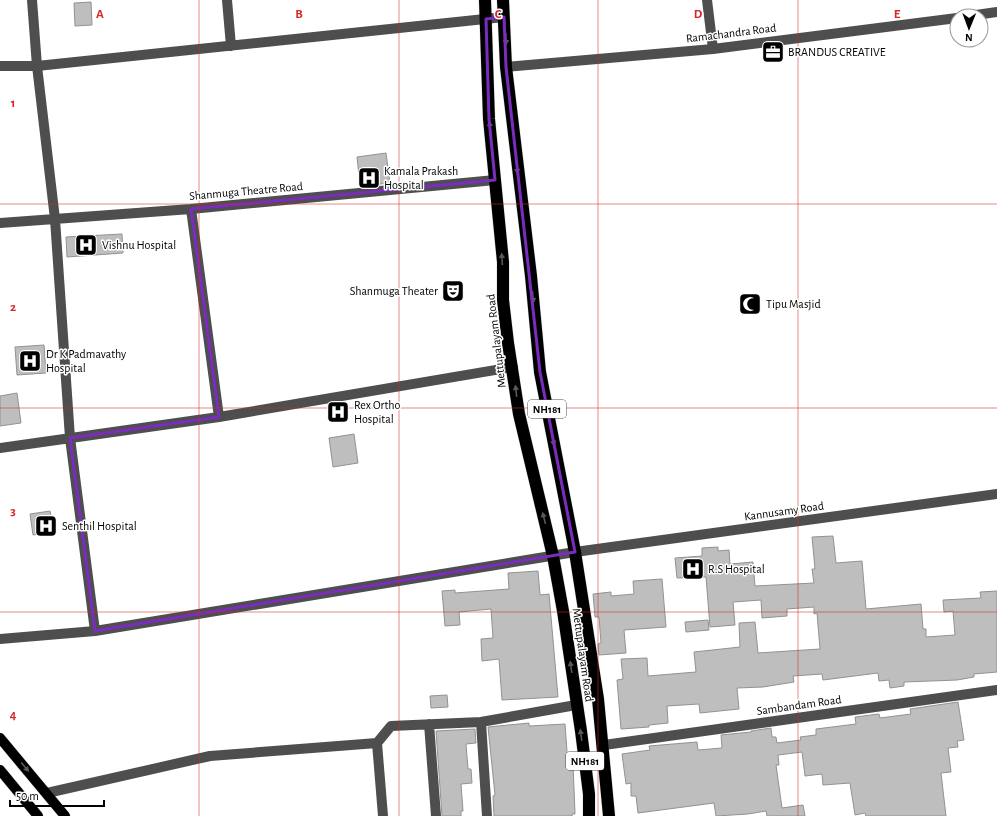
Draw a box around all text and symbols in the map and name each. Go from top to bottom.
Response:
text: A [96,8,104,21]
text: B [295,8,303,21]
text: C [495,8,502,21]
text: D [694,8,703,21]
text: E [894,8,901,21]
north arrow [949,8,989,48]
street label: Ramachandra Road [685,22,777,44]
text: N [965,32,973,43]
one-way arrow [503,33,509,46]
office icon: BRANDUS CREATIVE [760,39,786,65]
place label: BRANDUS CREATIVE [788,46,886,58]
text: 1 [11,97,15,110]
one-way arrow [486,121,493,133]
one-way arrow [514,162,521,174]
hospital icon: Kamala Prakash Hospital [356,165,382,191]
place label: Kamala Prakash Hospital [384,165,458,191]
street label: Shanmuga Theatre Road [189,180,303,202]
hospital icon: Vishnu Hospital [73,232,99,258]
place label: Vishnu Hospital [102,239,176,251]
one-way arrow [499,253,506,265]
theatre icon: Shanmuga Theater [440,278,466,304]
place label: Shanmuga Theater [350,285,438,297]
one-way arrow [530,291,537,303]
mosque icon: Tipu Masjid [737,291,763,317]
street label: Mettupalayam Road [484,293,509,389]
place label: Tipu Masjid [766,298,821,311]
text: 2 [10,301,16,314]
hospital icon: Dr K Padmavathy Hospital [17,348,43,374]
place label: Dr K Padmavathy Hospital [46,348,126,374]
one-way arrow [513,385,519,397]
hospital icon: Rex Ortho Hospital [325,399,351,425]
place label: Rex Ortho Hospital [354,399,401,425]
road number: NH181 [528,400,566,418]
one-way arrow [550,434,556,446]
street label: Kannusamy Road [743,499,825,524]
text: 3 [10,505,16,518]
one-way arrow [541,512,547,524]
hospital icon: Senthil Hospital [33,513,59,539]
place label: Senthil Hospital [62,520,137,532]
hospital icon: R.S Hospital [680,556,706,582]
place label: R.S Hospital [708,563,765,575]
street label: Mettupalayam Road [570,607,596,703]
one-way arrow [568,661,574,673]
street label: Sambandam Road [756,693,842,717]
text: 4 [10,709,17,722]
one-way arrow [578,729,585,742]
road number: NH181 [566,752,604,770]
one-way arrow [21,762,30,773]
scale bar [10,782,104,808]
text: 50 m [16,790,39,802]

